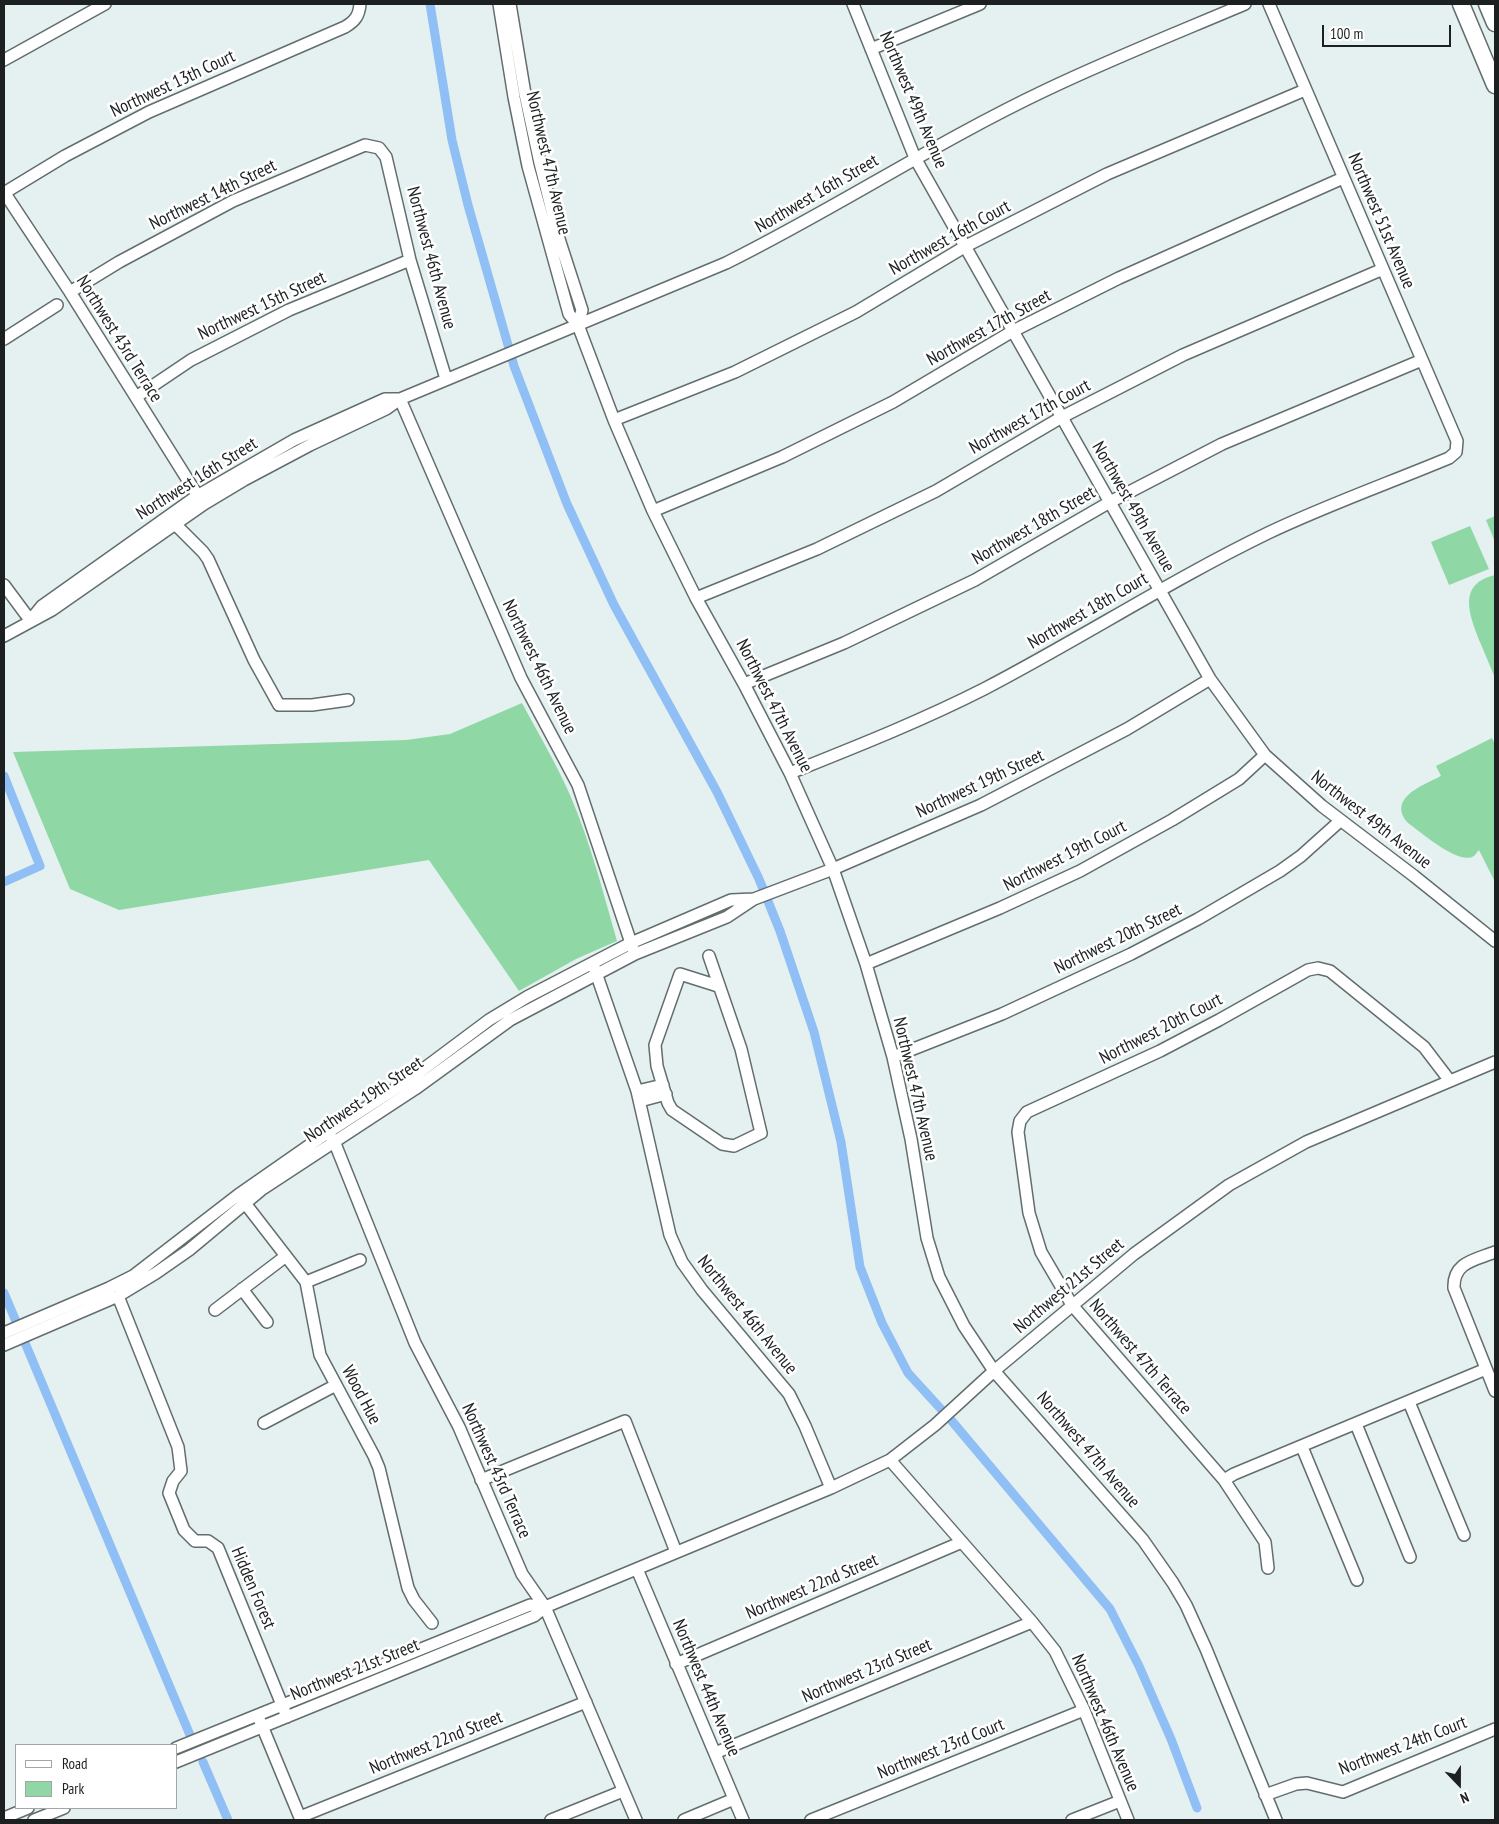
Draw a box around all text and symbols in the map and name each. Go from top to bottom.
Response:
scale bar [1324,15,1453,47]
text: 100 m [1330,24,1363,43]
street label: Northwest 49th Avenue [874,28,952,172]
street label: Northwest 13th Court [107,46,239,122]
street label: Northwest 47th Avenue [521,89,575,237]
street label: Northwest 16th Street [752,150,882,238]
street label: Northwest 51st Avenue [1343,150,1419,292]
street label: Northwest 14th Street [146,155,280,235]
street label: Northwest 46th Avenue [402,184,460,332]
street label: Northwest 16th Court [886,196,1014,280]
street label: Northwest 15th Street [195,267,329,345]
street label: Northwest 43rd Terrace [71,272,167,406]
street label: Northwest 17th Street [923,285,1055,371]
street label: Northwest 17th Court [966,375,1094,459]
street label: Northwest 16th Street [133,433,261,525]
street label: Northwest 49th Avenue [1087,438,1179,576]
street label: Northwest 18th Street [969,482,1099,570]
street label: Northwest 18th Court [1024,568,1152,654]
street label: Northwest 46th Avenue [497,596,581,738]
street label: Northwest 47th Avenue [731,636,817,776]
street label: Northwest 19th Street [913,745,1047,823]
street label: Northwest 49th Avenue [1306,766,1436,874]
street label: Northwest 19th Court [1000,816,1130,896]
street label: Northwest 20th Street [1051,899,1185,979]
street label: Northwest 20th Court [1096,989,1226,1069]
street label: Northwest 47th Avenue [888,1015,942,1163]
street label: Northwest 19th Street [301,1052,427,1148]
street label: Northwest 21st Street [1010,1234,1128,1338]
street label: Northwest 46th Avenue [692,1251,802,1379]
street label: Northwest 47th Terrace [1084,1295,1196,1419]
street label: Wood Hue [337,1362,385,1428]
street label: Northwest 47th Avenue [1032,1388,1144,1512]
street label: Northwest 43rd Terrace [457,1400,535,1542]
street label: Hidden Forest [226,1544,280,1632]
street label: Northwest 22nd Street [743,1549,881,1625]
street label: Northwest 44th Avenue [667,1616,745,1760]
street label: Northwest 21st Street [288,1634,422,1706]
street label: Northwest 23rd Street [799,1634,935,1708]
street label: Northwest 46th Avenue [1066,1651,1144,1795]
street label: Northwest 22nd Street [366,1707,506,1779]
street label: Northwest 24th Court [1336,1712,1470,1780]
street label: Northwest 23rd Court [874,1714,1008,1784]
legend [15,1744,178,1809]
text: Road [62,1754,88,1773]
north arrow [1434,1759,1484,1809]
text: Park [62,1779,84,1798]
text: N [1458,1788,1471,1808]

